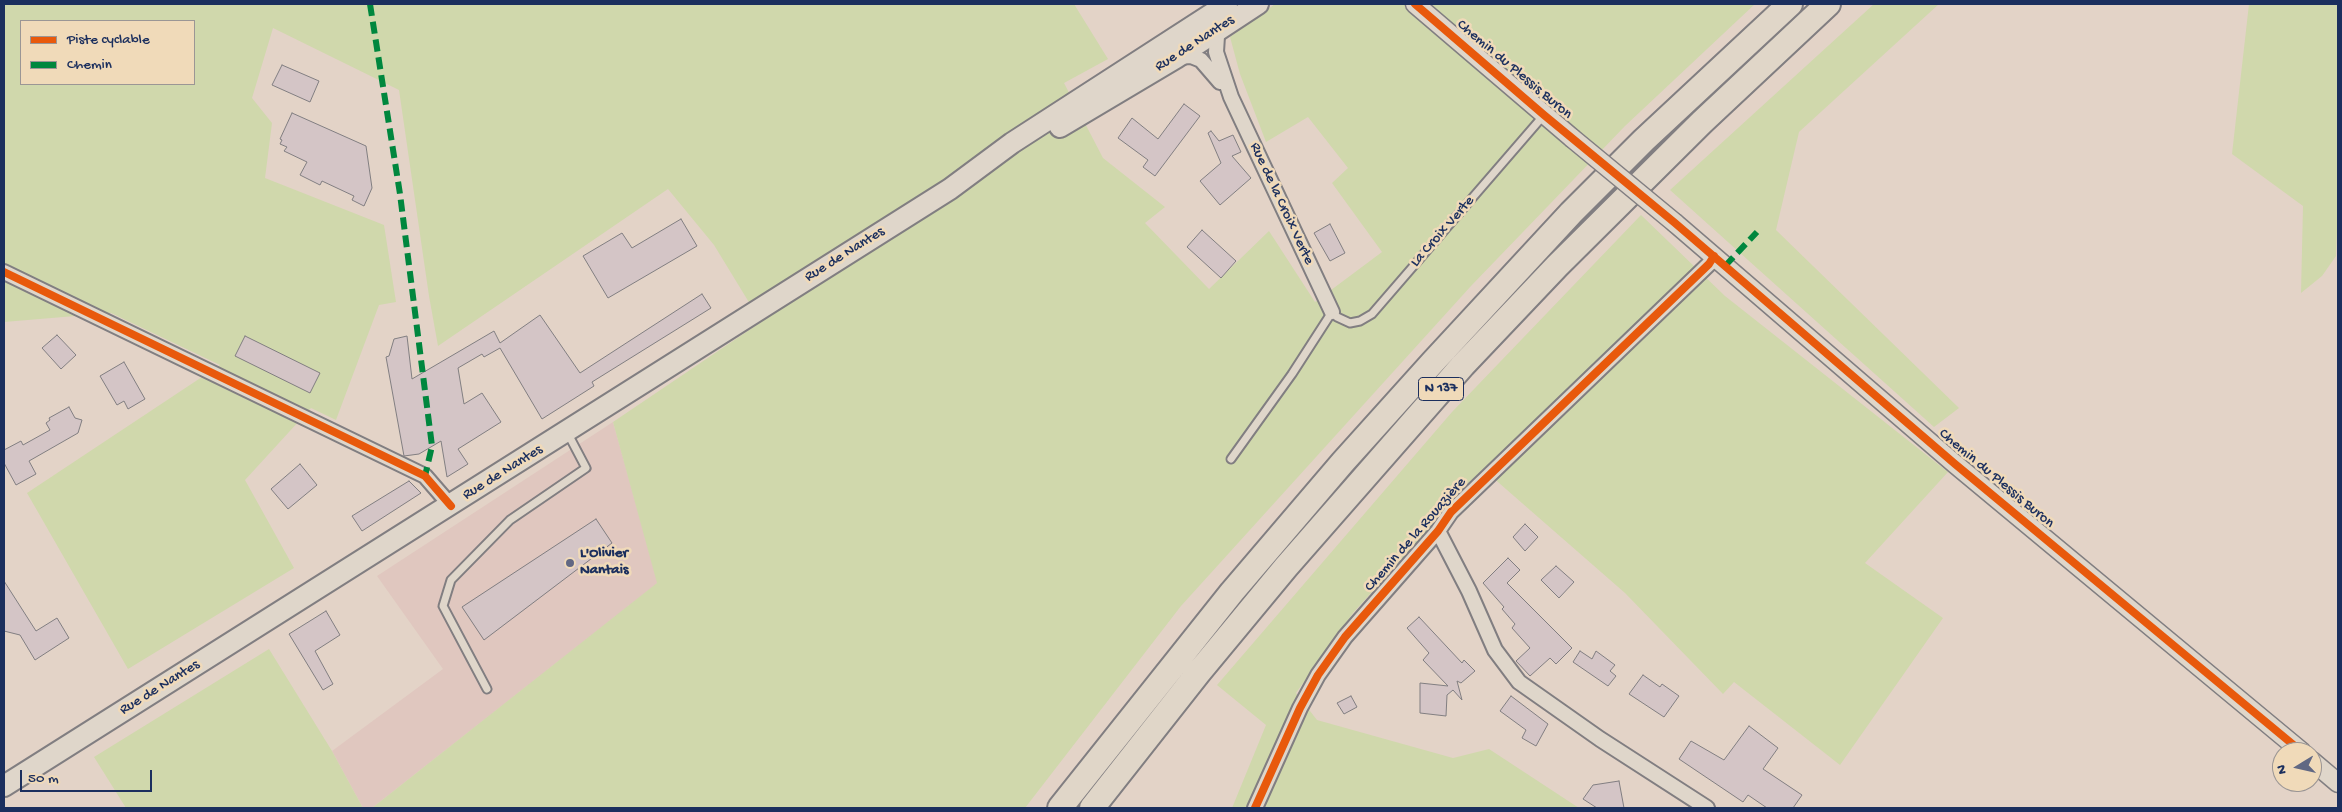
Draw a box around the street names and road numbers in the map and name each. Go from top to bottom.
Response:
street label: Rue de Nantes [1152,12,1238,76]
street label: Chemin du Plessis Buron [1452,16,1576,124]
street label: Rue de la Croix Verte [1245,140,1317,268]
street label: La Croix Verte [1407,193,1479,271]
street label: Rue de Nantes [802,223,888,287]
road number: N 137 [1418,378,1464,400]
street label: Chemin du Plessis Buron [1934,425,2058,533]
street label: Rue de Nantes [460,441,546,505]
street label: Chemin de la Rouazière [1361,474,1471,596]
street label: Rue de Nantes [117,656,203,720]

